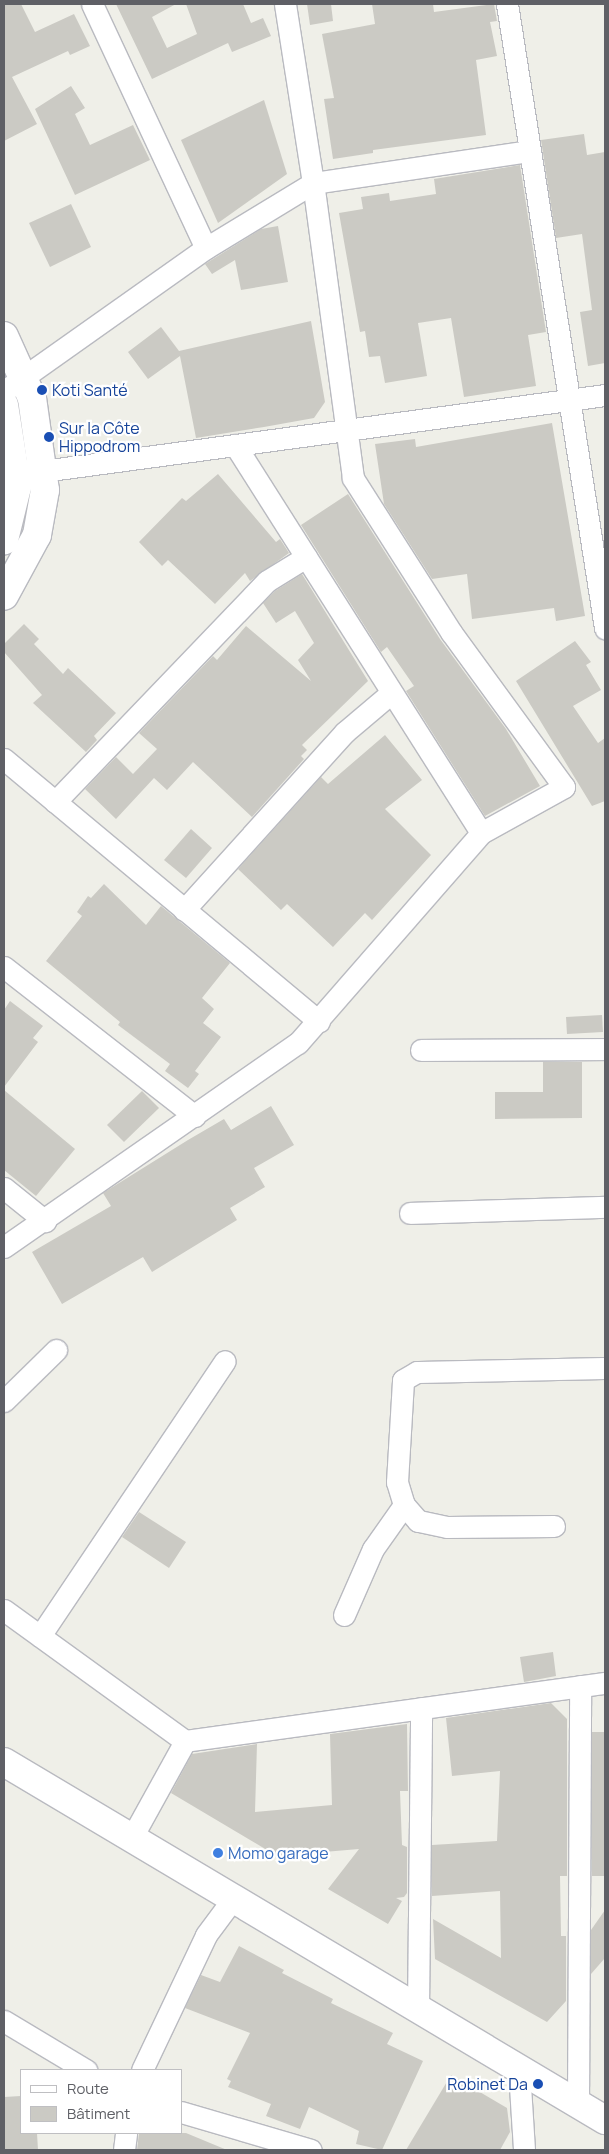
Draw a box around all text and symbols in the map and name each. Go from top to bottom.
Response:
place label: Koti Santé [52,380,128,400]
marker: Koti Santé [36,384,48,396]
place label: Sur la Côte Hippodrom [59,418,140,456]
marker: Sur la Côte Hippodrom [43,431,55,443]
place label: Momo garage [228,1843,329,1863]
marker: Momo garage [212,1847,224,1859]
legend [20,2069,182,2134]
place label: Robinet Da [447,2074,528,2094]
text: Route [67,2078,109,2099]
marker: Robinet Da [532,2078,544,2090]
text: Bâtiment [67,2103,130,2124]

